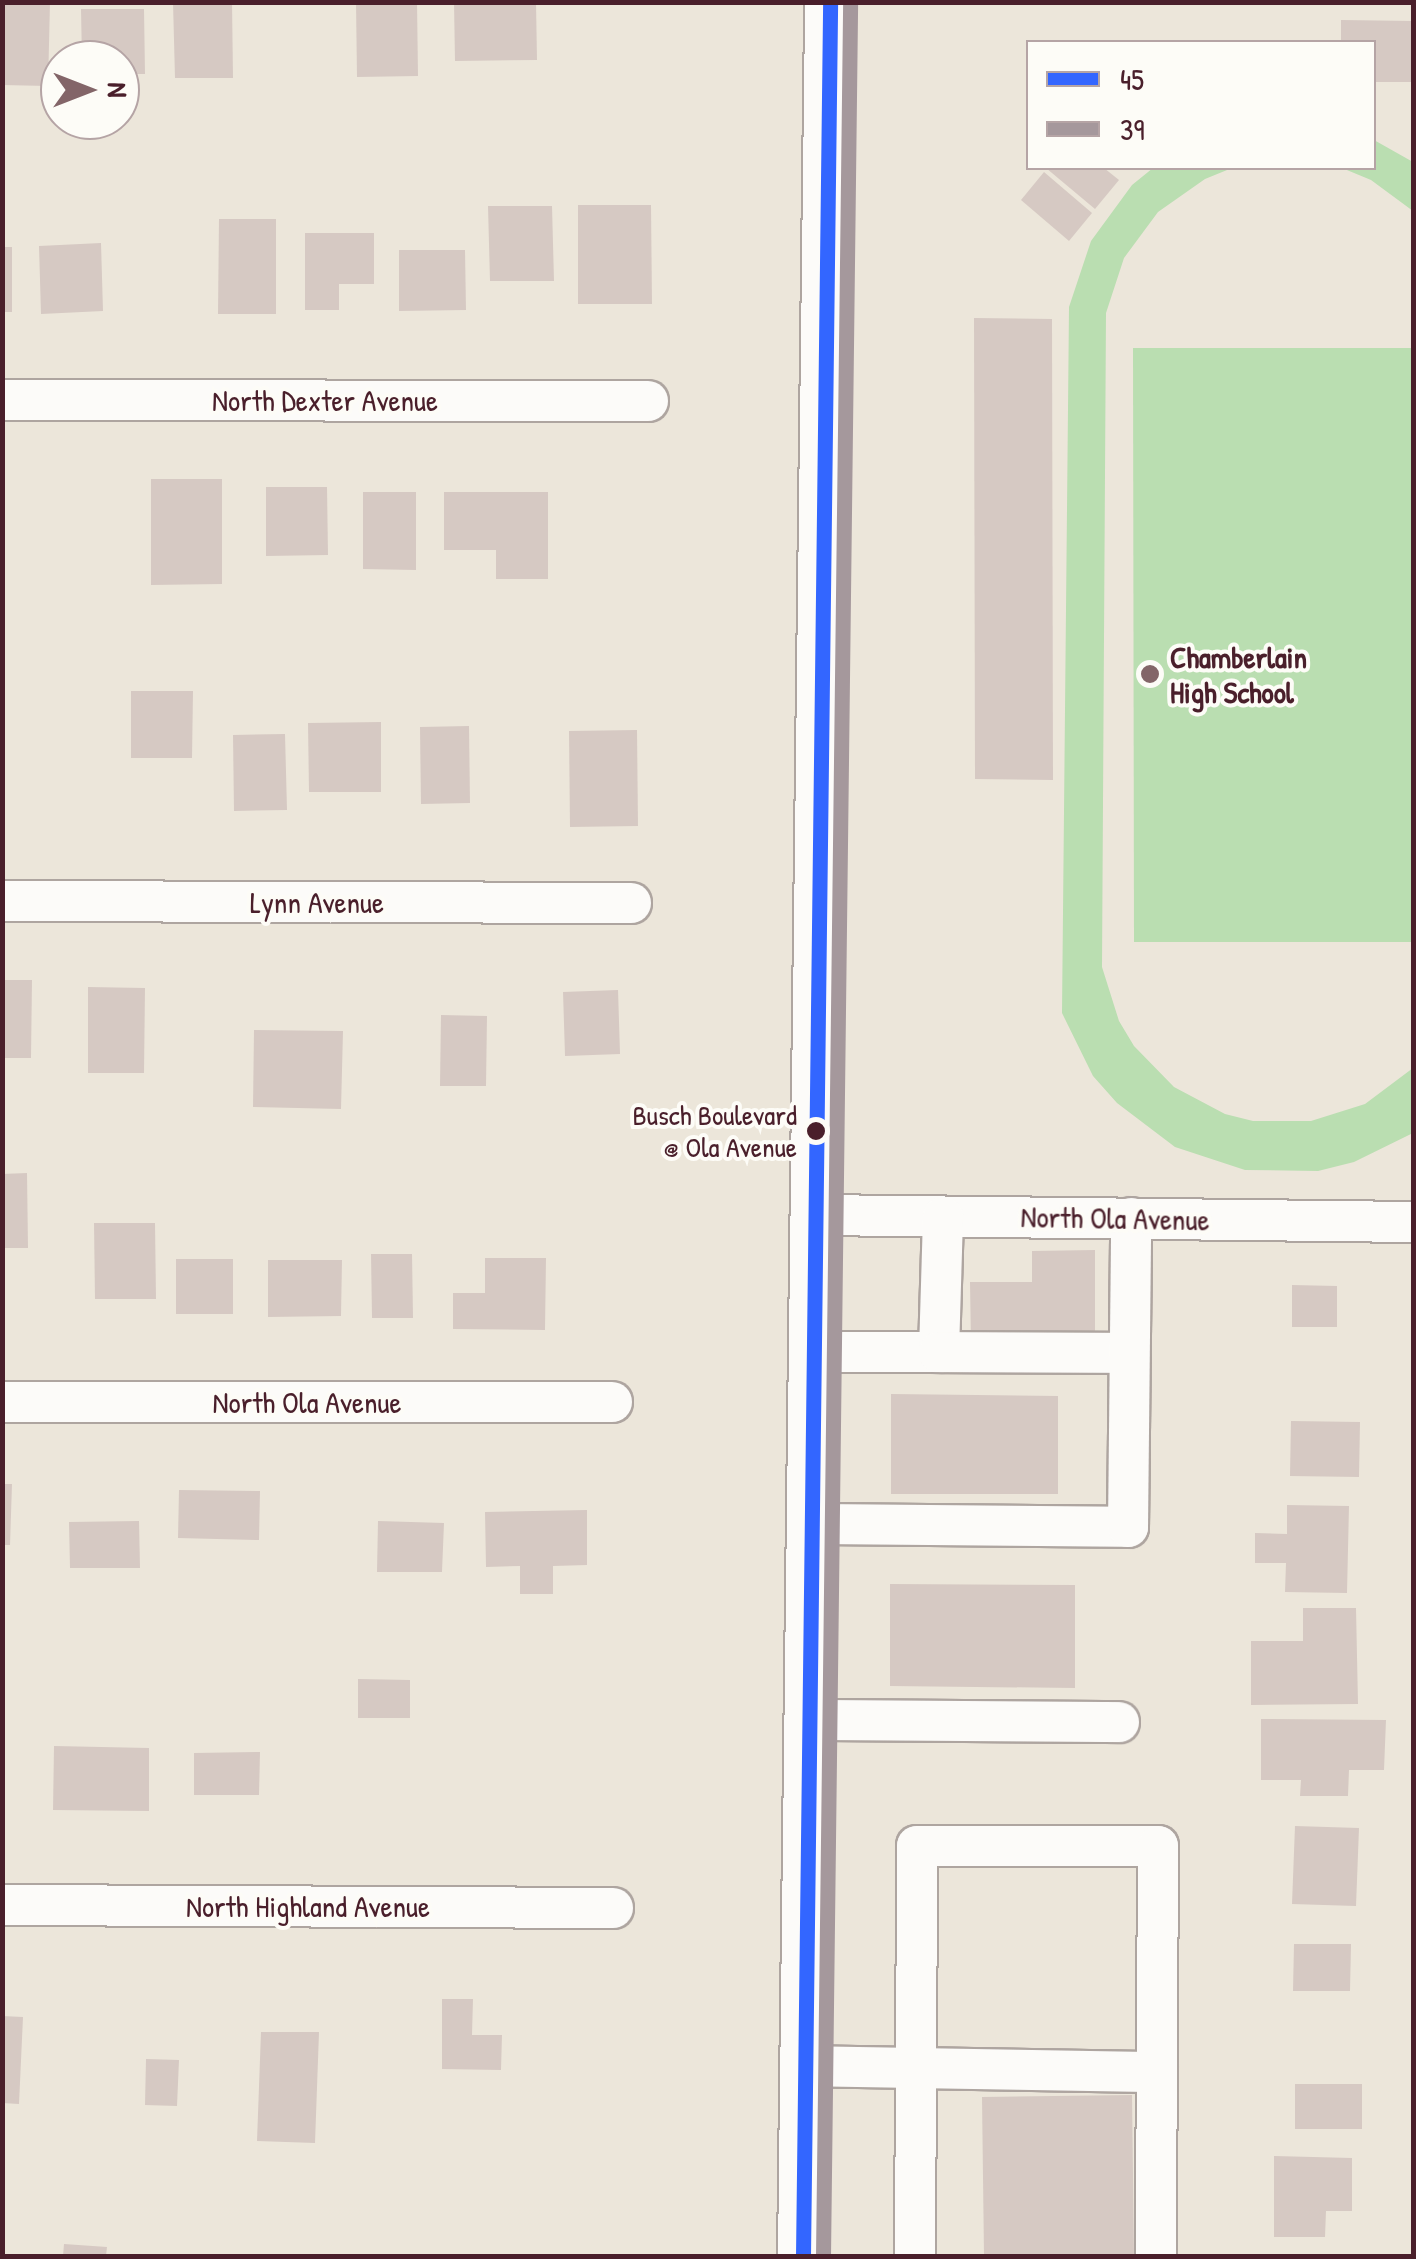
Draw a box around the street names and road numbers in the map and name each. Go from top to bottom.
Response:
street label: North Dexter Avenue [212,382,438,418]
street label: Lynn Avenue [250,884,384,920]
street label: North Ola Avenue [1020,1198,1210,1238]
street label: North Ola Avenue [213,1384,401,1420]
street label: North Highland Avenue [186,1888,430,1924]

